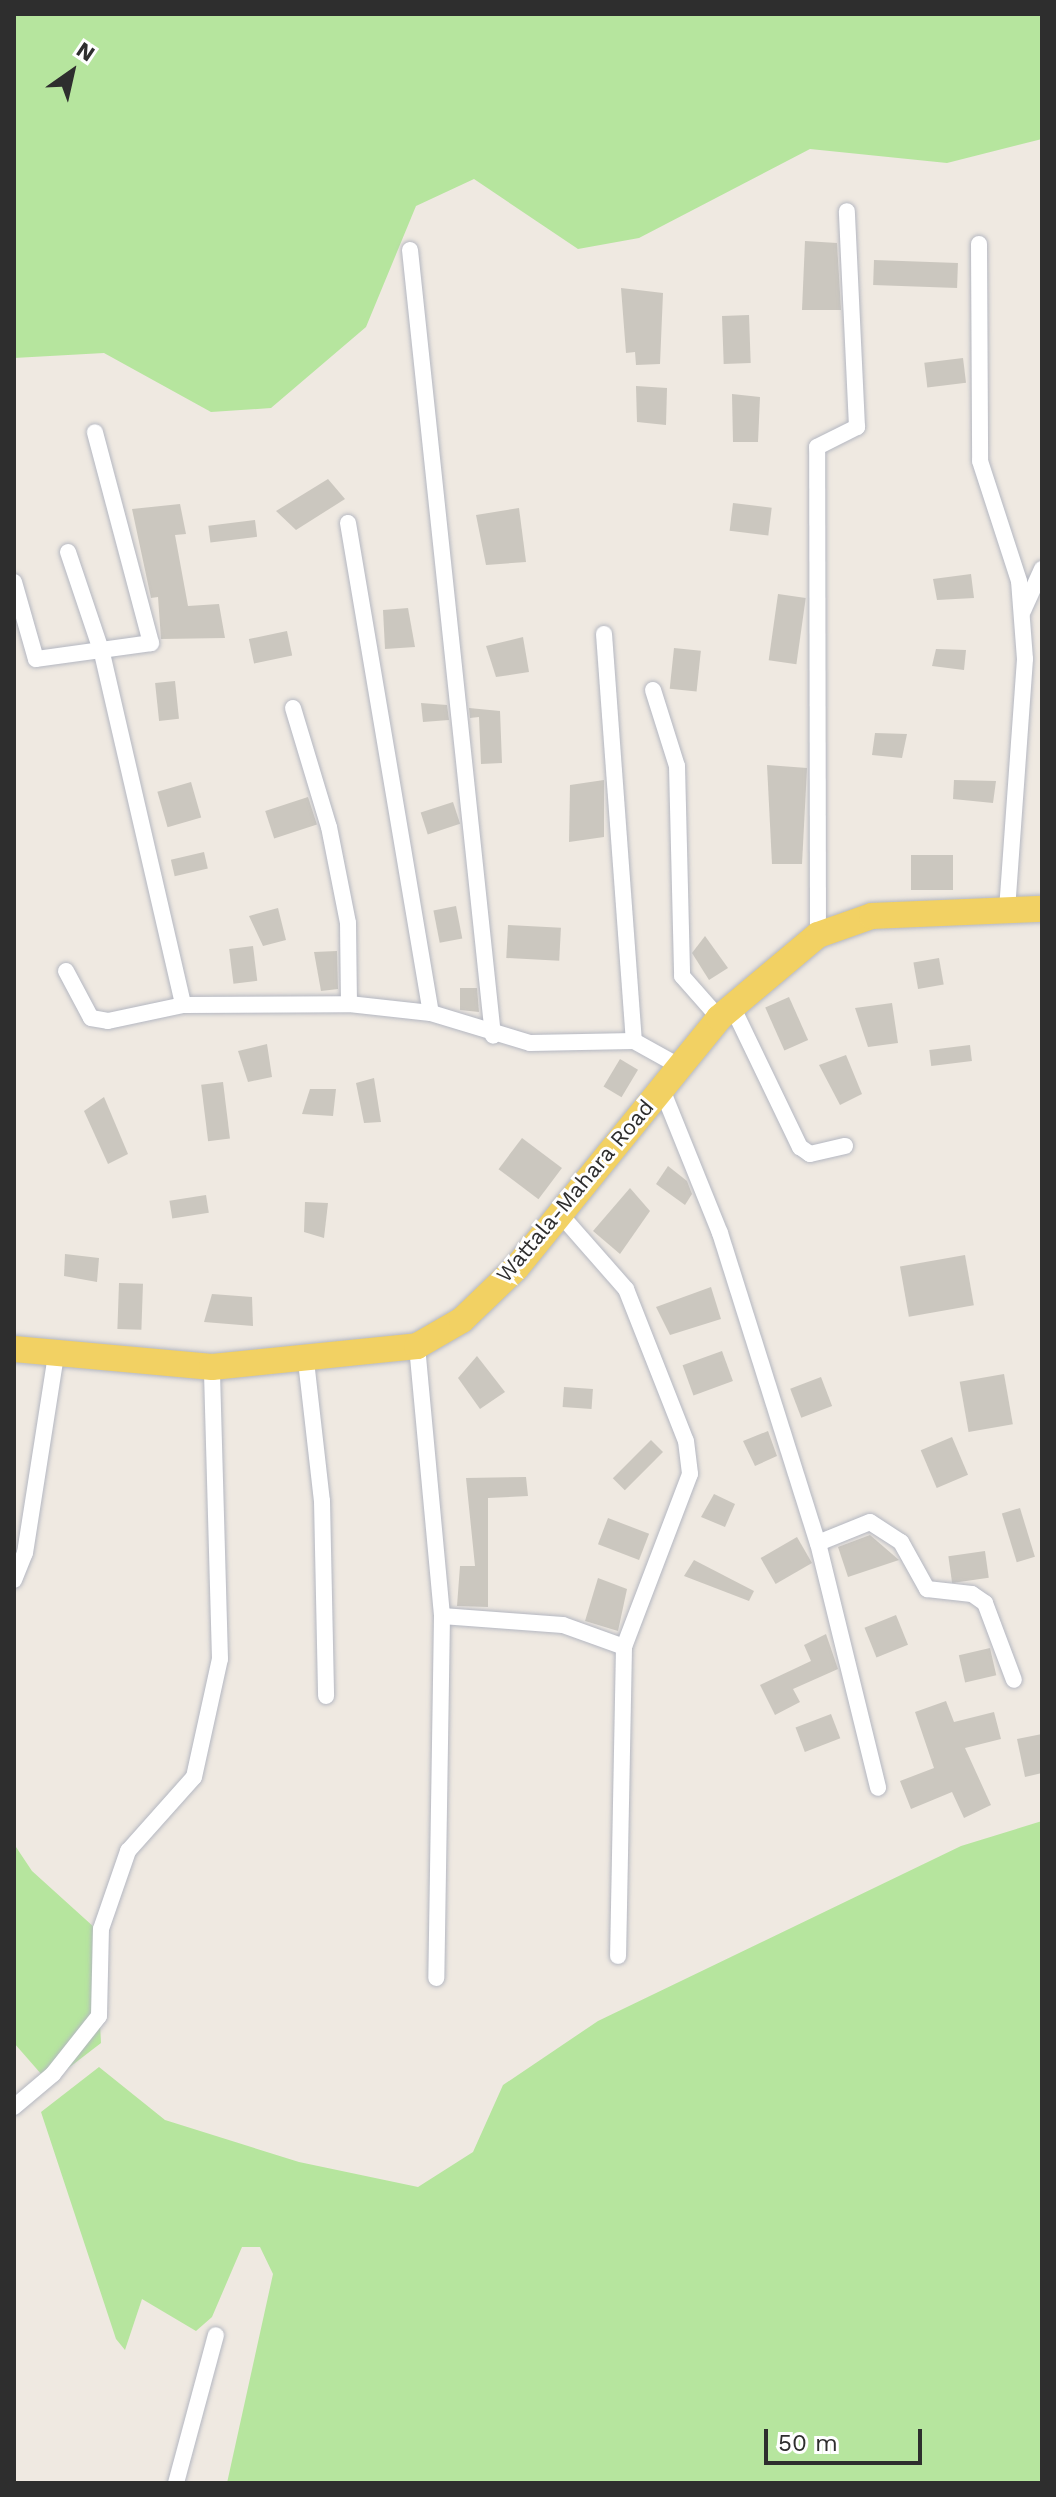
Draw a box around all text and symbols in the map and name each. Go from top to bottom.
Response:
north arrow [32,32,112,112]
text: N [72,37,99,67]
street label: Wattala-Mahara Road [491,1094,659,1288]
scale bar [768,2413,926,2463]
text: 50 m [778,2429,838,2457]

